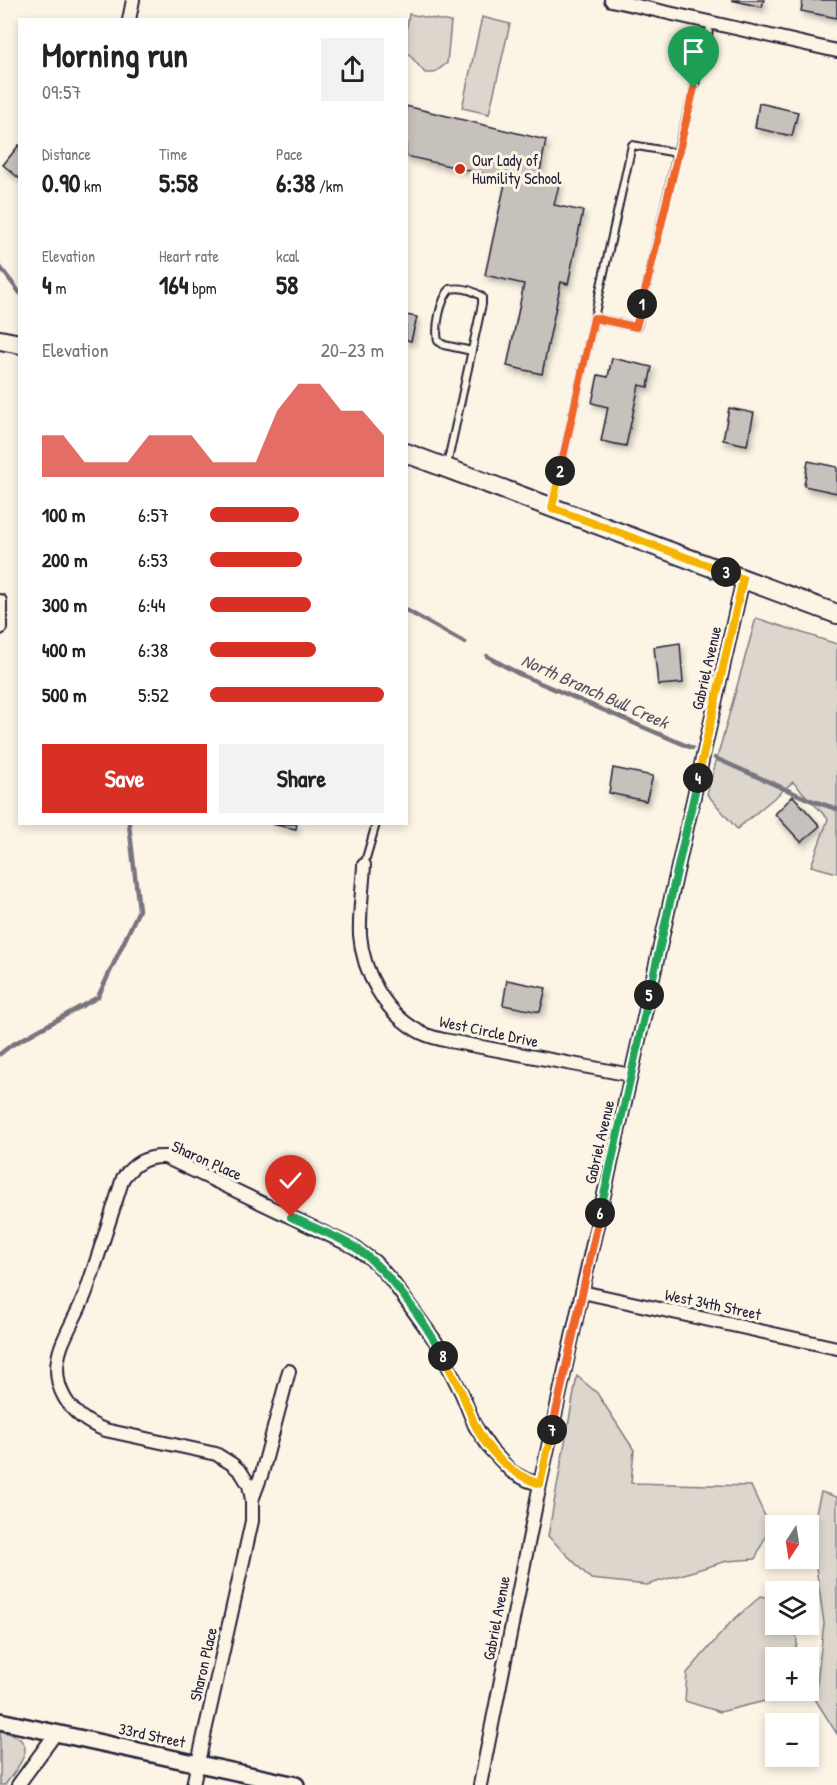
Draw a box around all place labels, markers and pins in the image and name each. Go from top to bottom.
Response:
pin [668,26,719,88]
place label: Our Lady of Humility School [472,149,562,189]
marker: Our Lady of Humility School [453,162,467,176]
pin: 1 [627,289,657,319]
pin: 2 [545,456,575,486]
pin: 3 [711,557,741,587]
pin: 4 [683,763,713,793]
pin: 5 [634,980,664,1010]
pin [265,1155,316,1217]
pin: 6 [585,1198,615,1228]
pin: 8 [428,1341,458,1371]
pin: 7 [537,1415,567,1445]

